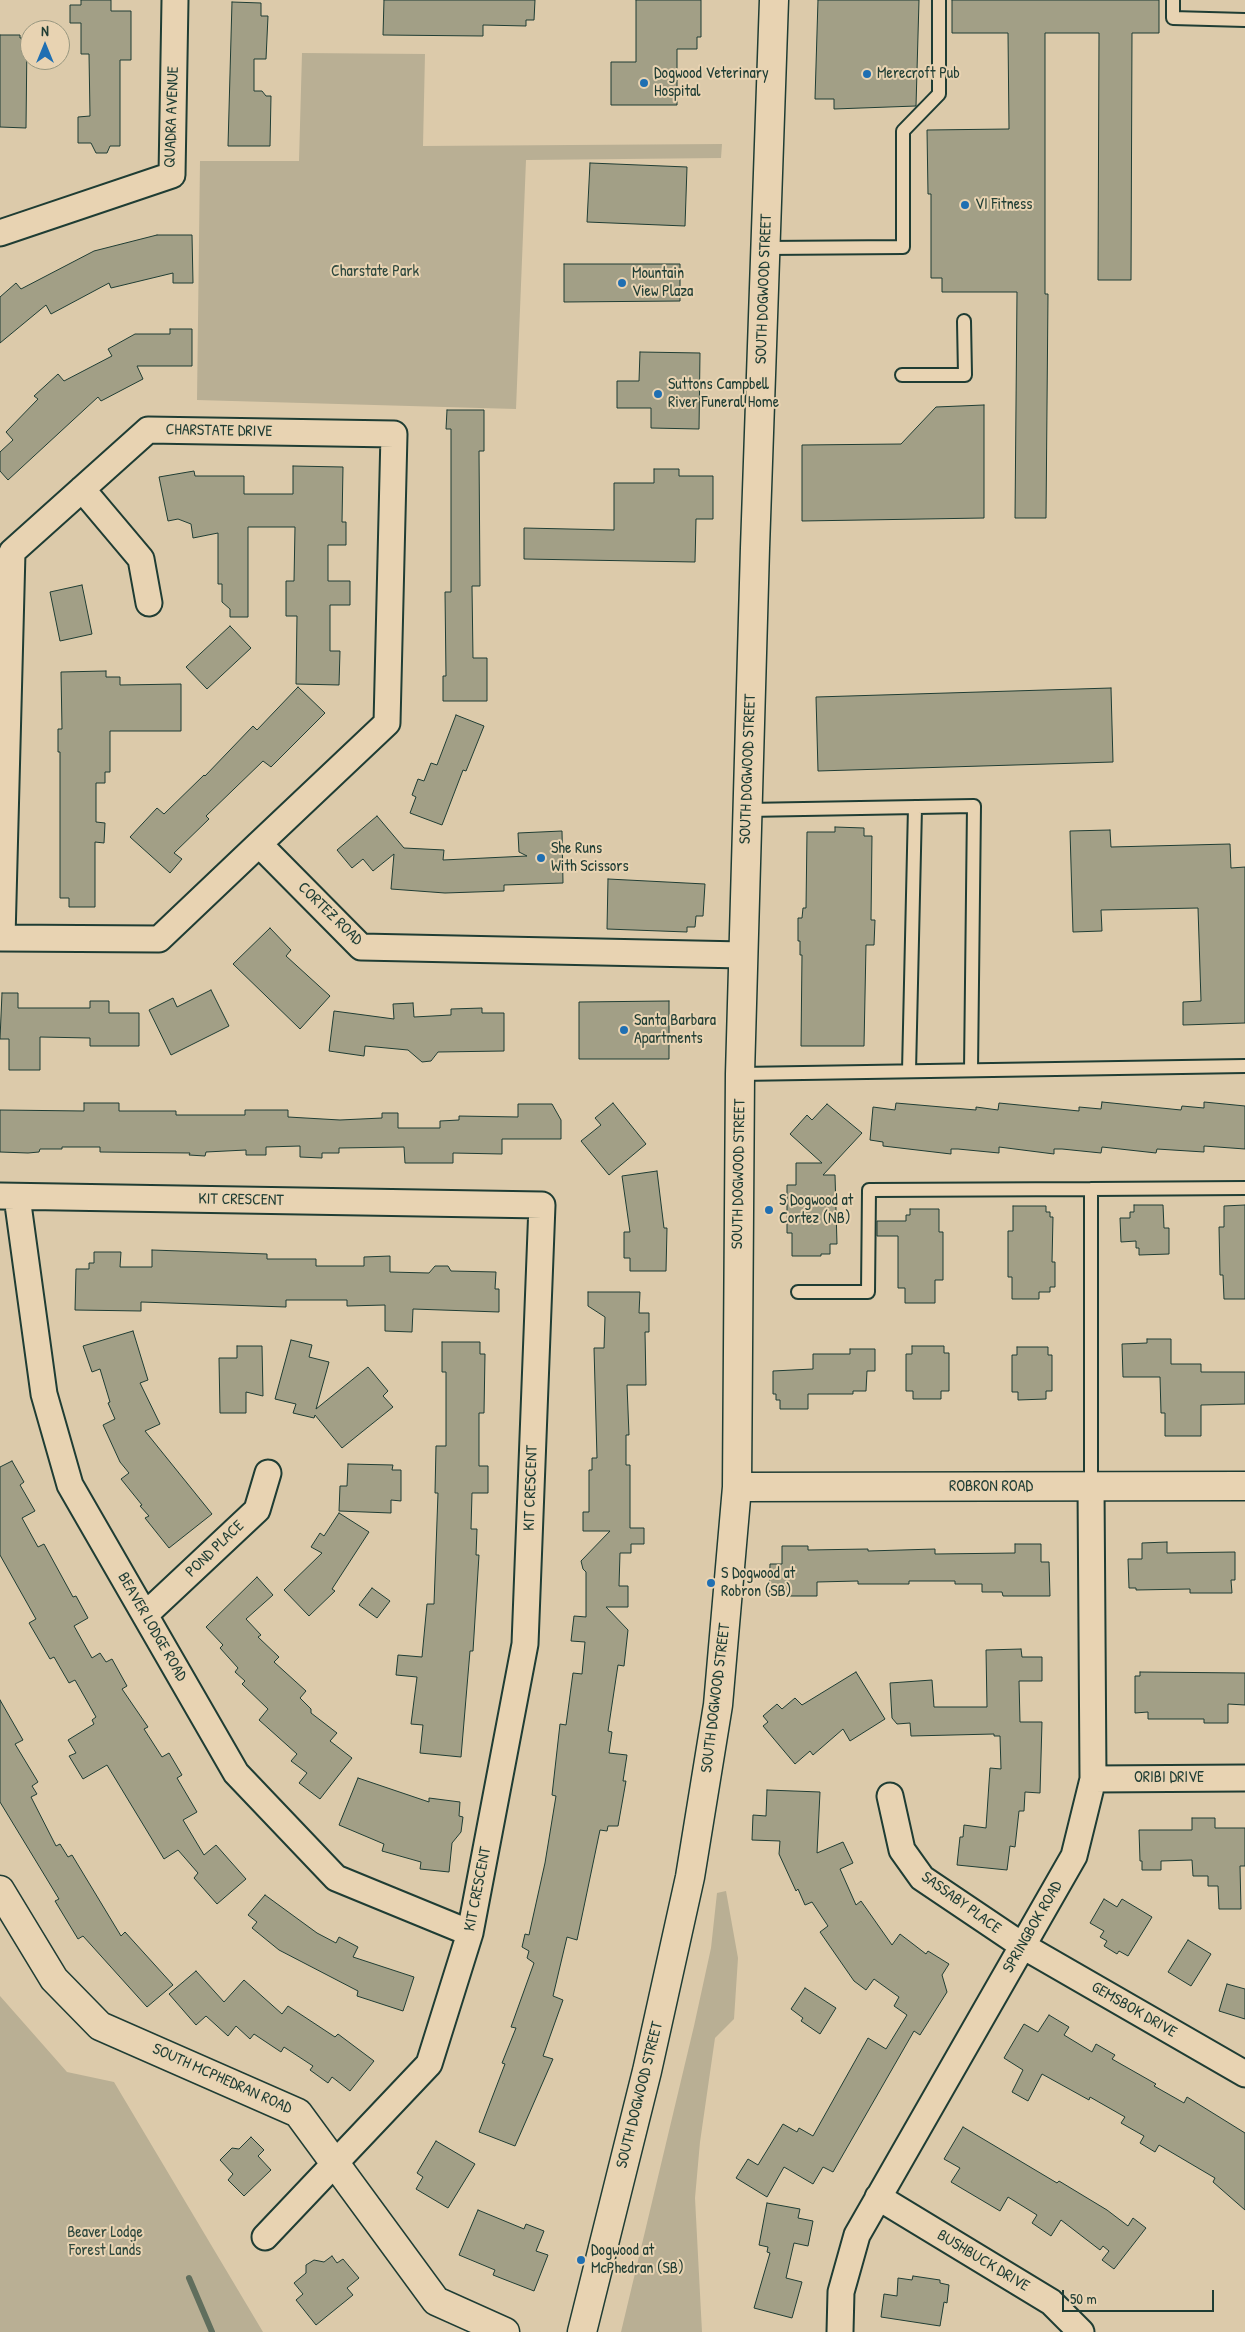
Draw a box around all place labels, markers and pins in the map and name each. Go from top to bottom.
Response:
place label: Dogwood Veterinary Hospital [654,64,769,102]
place label: Merecroft Pub [877,64,960,84]
marker: Merecroft Pub [861,68,873,80]
marker: Dogwood Veterinary Hospital [638,77,650,89]
place label: VI Fitness [975,195,1032,215]
marker: VI Fitness [959,199,971,211]
place label: Mountain View Plaza [632,264,693,302]
marker: Mountain View Plaza [616,277,628,289]
place label: Suttons Campbell River Funeral Home [668,375,779,413]
marker: Suttons Campbell River Funeral Home [652,388,664,400]
place label: She Runs With Scissors [551,839,629,877]
marker: She Runs With Scissors [535,852,547,864]
place label: Santa Barbara Apartments [634,1011,716,1049]
marker: Santa Barbara Apartments [618,1024,630,1036]
place label: S Dogwood at Cortez (NB) [779,1191,853,1229]
marker: S Dogwood at Cortez (NB) [763,1204,775,1216]
place label: S Dogwood at Robron (SB) [721,1564,795,1602]
marker: S Dogwood at Robron (SB) [705,1577,717,1589]
place label: Dogwood at McPhedran (SB) [591,2241,684,2279]
marker: Dogwood at McPhedran (SB) [575,2254,587,2266]

